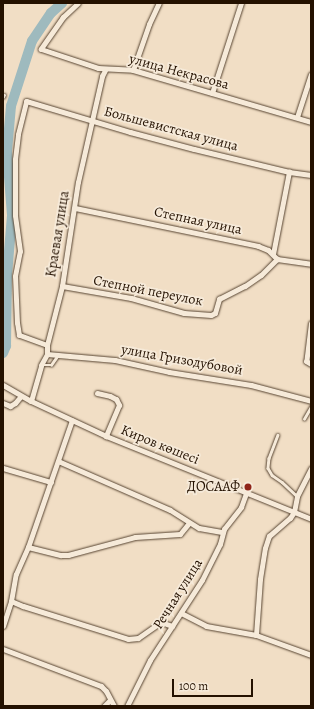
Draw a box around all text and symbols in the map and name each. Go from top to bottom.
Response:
street label: улица Некрасова [127,51,231,93]
street label: Большевистская улица [102,103,240,155]
street label: Краевая улица [43,190,73,278]
street label: Степная улица [153,204,243,238]
street label: Степной переулок [92,272,204,310]
street label: улица Гризодубовой [120,341,244,379]
street label: Киров көшесі [118,422,202,468]
place label: ДОСААФ [187,479,240,495]
marker: ДОСААФ [243,482,253,492]
street label: Речная улица [150,556,206,632]
scale bar [174,671,255,697]
text: 100 m [179,678,208,694]

